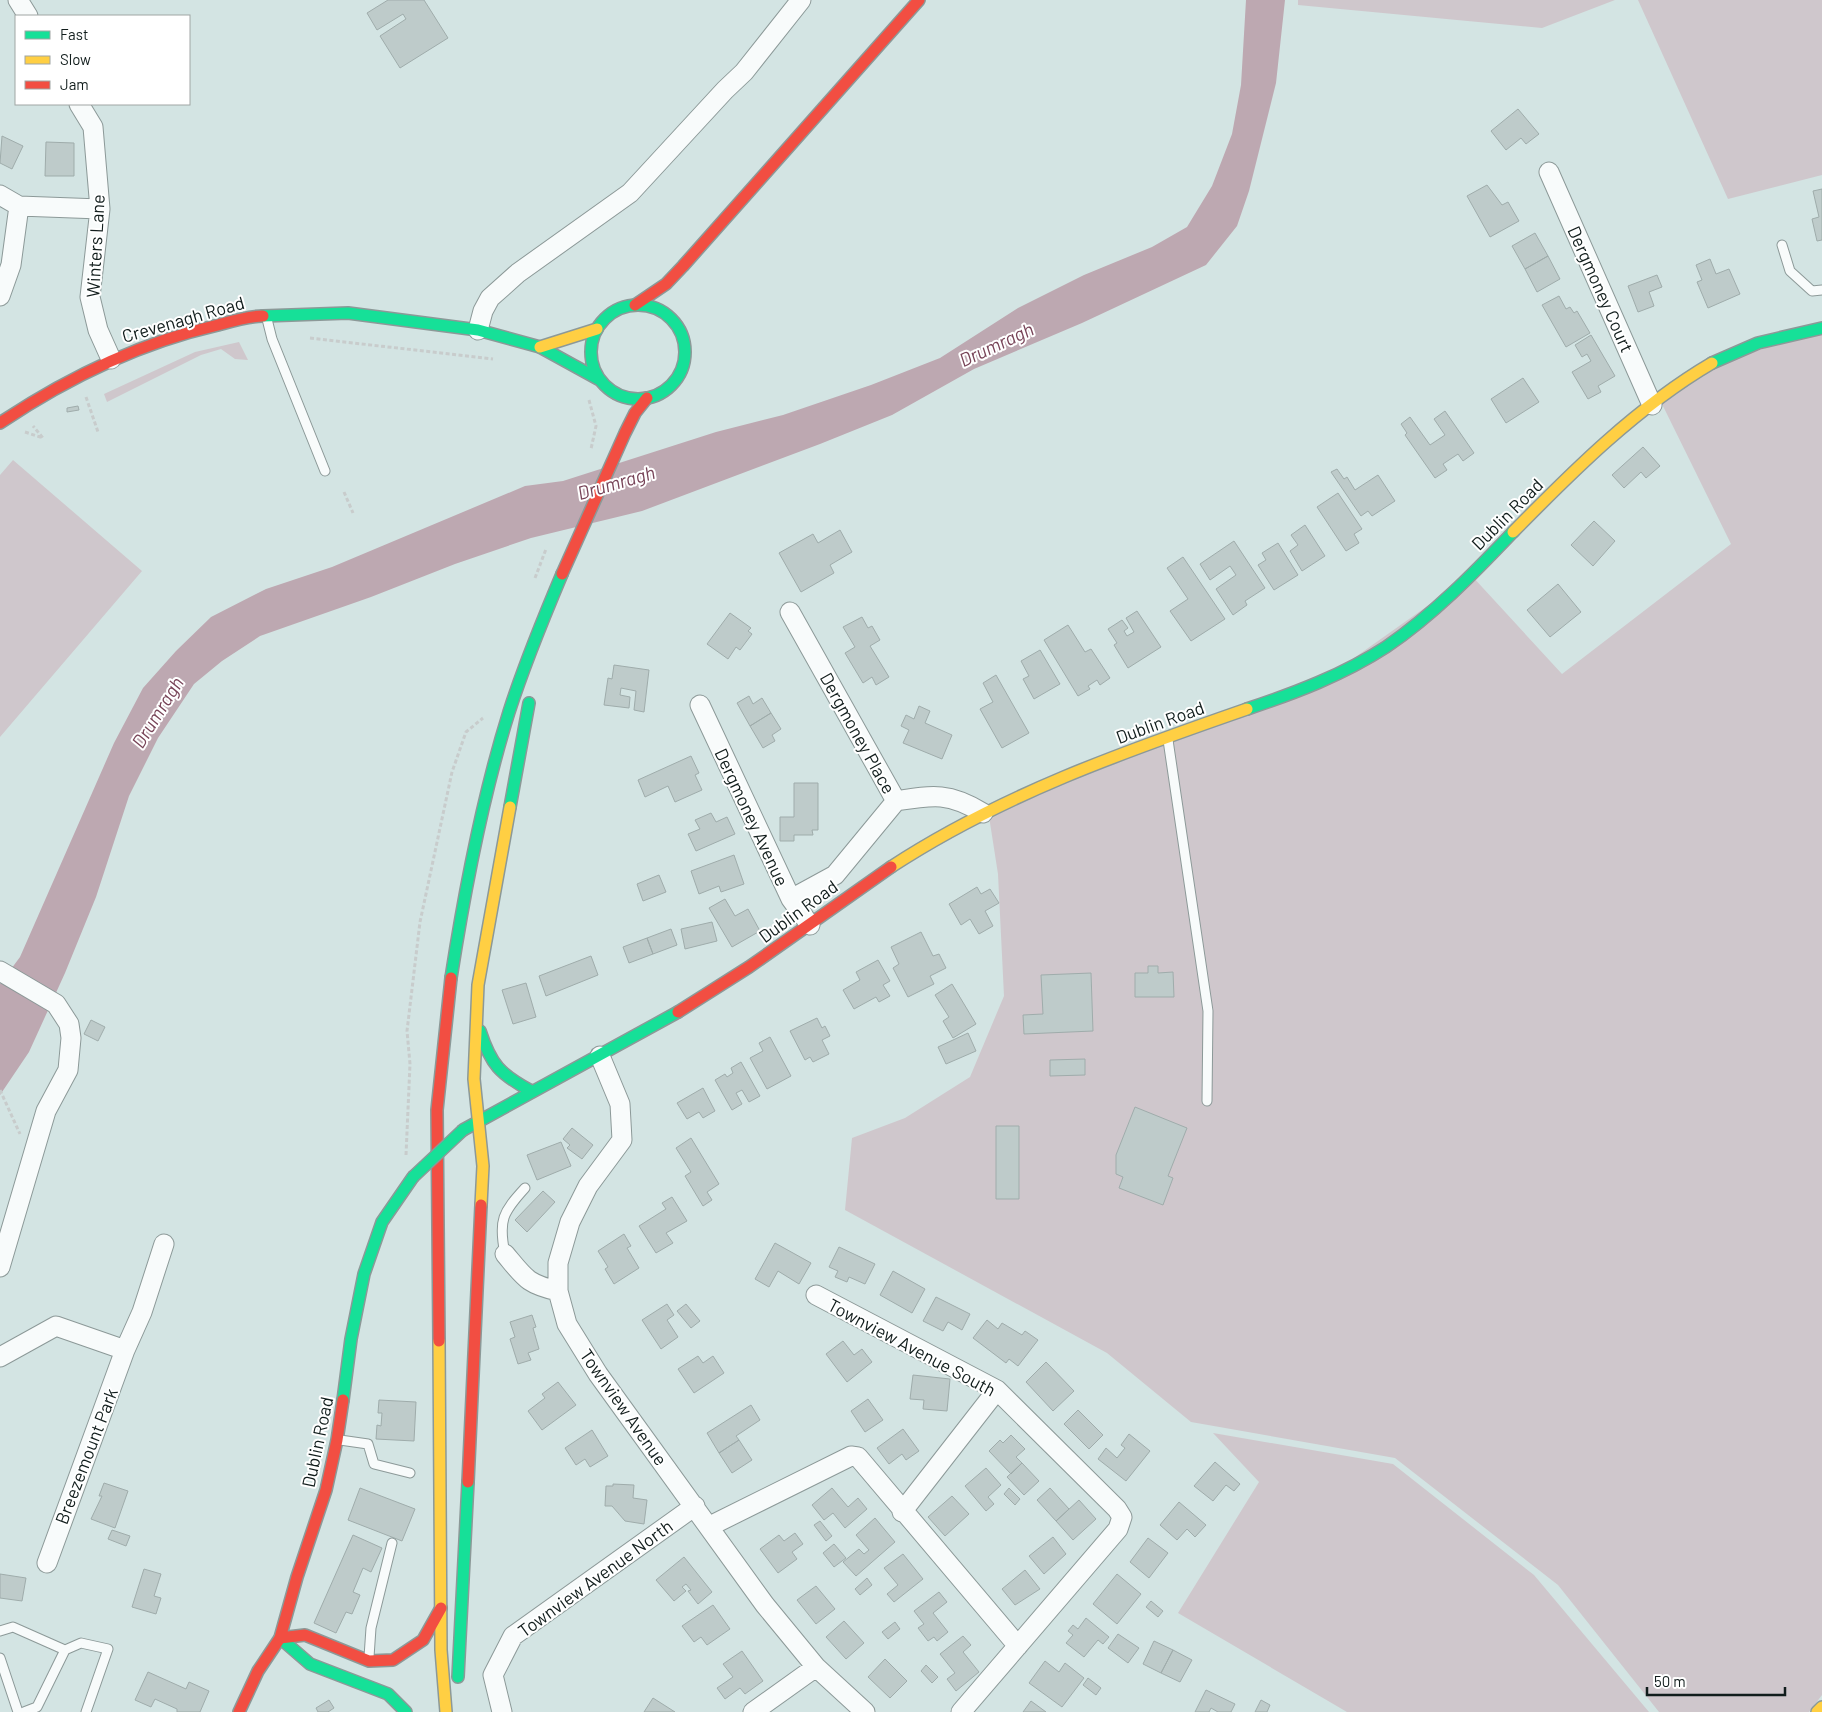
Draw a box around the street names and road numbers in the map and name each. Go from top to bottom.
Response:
street label: Winters Lane [81,194,109,298]
street label: Dergmoney Court [1563,222,1639,356]
street label: Crevenagh Road [119,291,247,347]
street label: Dublin Road [1467,474,1547,554]
street label: Dergmoney Place [816,669,900,797]
street label: Dublin Road [1113,696,1207,748]
street label: Dergmoney Avenue [710,745,794,889]
street label: Dublin Road [754,875,842,947]
street label: Townview Avenue South [824,1293,1000,1401]
street label: Townview Avenue [576,1344,672,1470]
street label: Breezemount Park [50,1385,122,1527]
street label: Dublin Road [297,1395,337,1489]
street label: Townview Avenue North [513,1514,677,1642]

